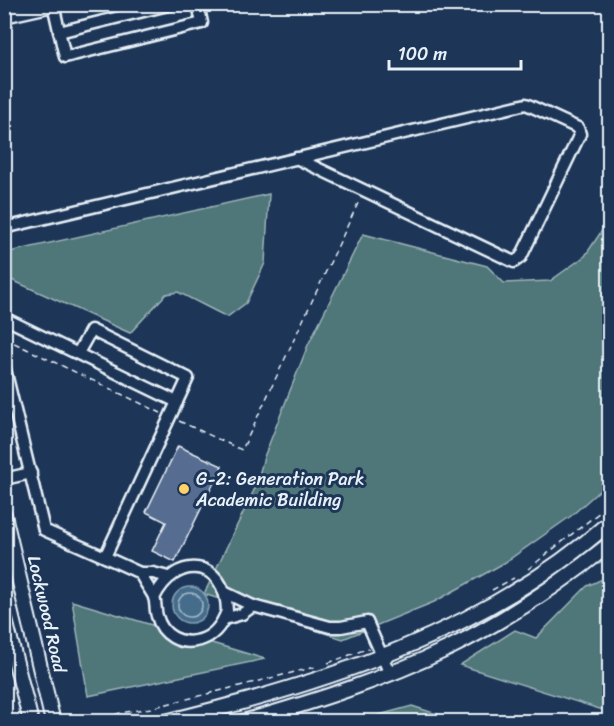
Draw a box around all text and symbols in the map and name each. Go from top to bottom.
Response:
scale bar [389,33,521,71]
text: 100 m [398,38,447,70]
place label: G-2: Generation Park Academic Building [195,463,365,516]
marker: G-2: Generation Park Academic Building [177,482,191,496]
street label: Lockwood Road [18,552,76,677]

